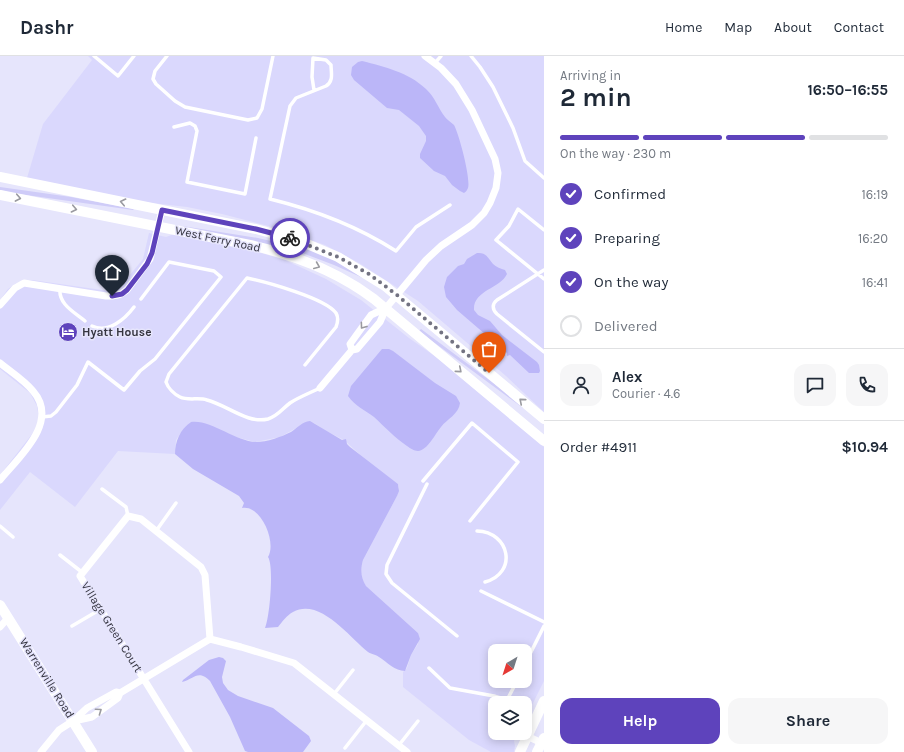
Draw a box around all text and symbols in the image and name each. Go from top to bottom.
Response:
text: Dashr [20,17,73,39]
text: Home [665,19,702,36]
text: Map [724,19,752,36]
text: About [774,19,812,36]
text: Contact [834,19,884,36]
text: Arriving in [560,68,621,83]
text: 16:50–16:55 [807,81,888,99]
text: 2 min [560,82,632,113]
text: On the way · 230 m [560,146,671,161]
icon: check [560,183,582,205]
text: Confirmed [594,185,666,203]
text: 16:19 [861,187,888,202]
one-way arrow [15,193,21,202]
one-way arrow [120,199,127,207]
one-way arrow [71,205,77,213]
courier [270,218,310,258]
street label: West Ferry Road [174,223,262,255]
icon: bike [279,227,301,249]
icon: check [560,227,582,249]
text: Preparing [594,229,660,247]
text: 16:20 [858,231,888,246]
pin [95,255,129,296]
icon: home [101,261,123,283]
one-way arrow [313,261,320,269]
icon: check [560,271,582,293]
text: On the way [594,273,668,291]
text: 16:41 [862,275,888,290]
text: Delivered [594,317,658,335]
hotel icon: Hyatt House [57,321,79,343]
one-way arrow [360,322,368,329]
place label: Hyatt House [82,325,152,339]
pin [472,332,506,373]
icon: bag [478,338,500,360]
button: person [560,364,602,406]
button: chat [794,364,836,406]
button: phone [846,364,888,406]
one-way arrow [455,365,462,372]
text: Alex [612,368,642,386]
text: Courier · 4.6 [612,386,680,401]
one-way arrow [520,398,527,405]
text: Order #4911 [560,438,637,456]
text: $10.94 [842,438,888,456]
street label: Village Green Court [79,579,146,675]
street label: Warrenville Road [17,635,77,721]
north arrow [488,644,532,688]
map controls [488,644,532,740]
button: layers [488,696,532,740]
button: Help [560,698,720,744]
button: Share [728,698,888,744]
one-way arrow [95,709,102,716]

